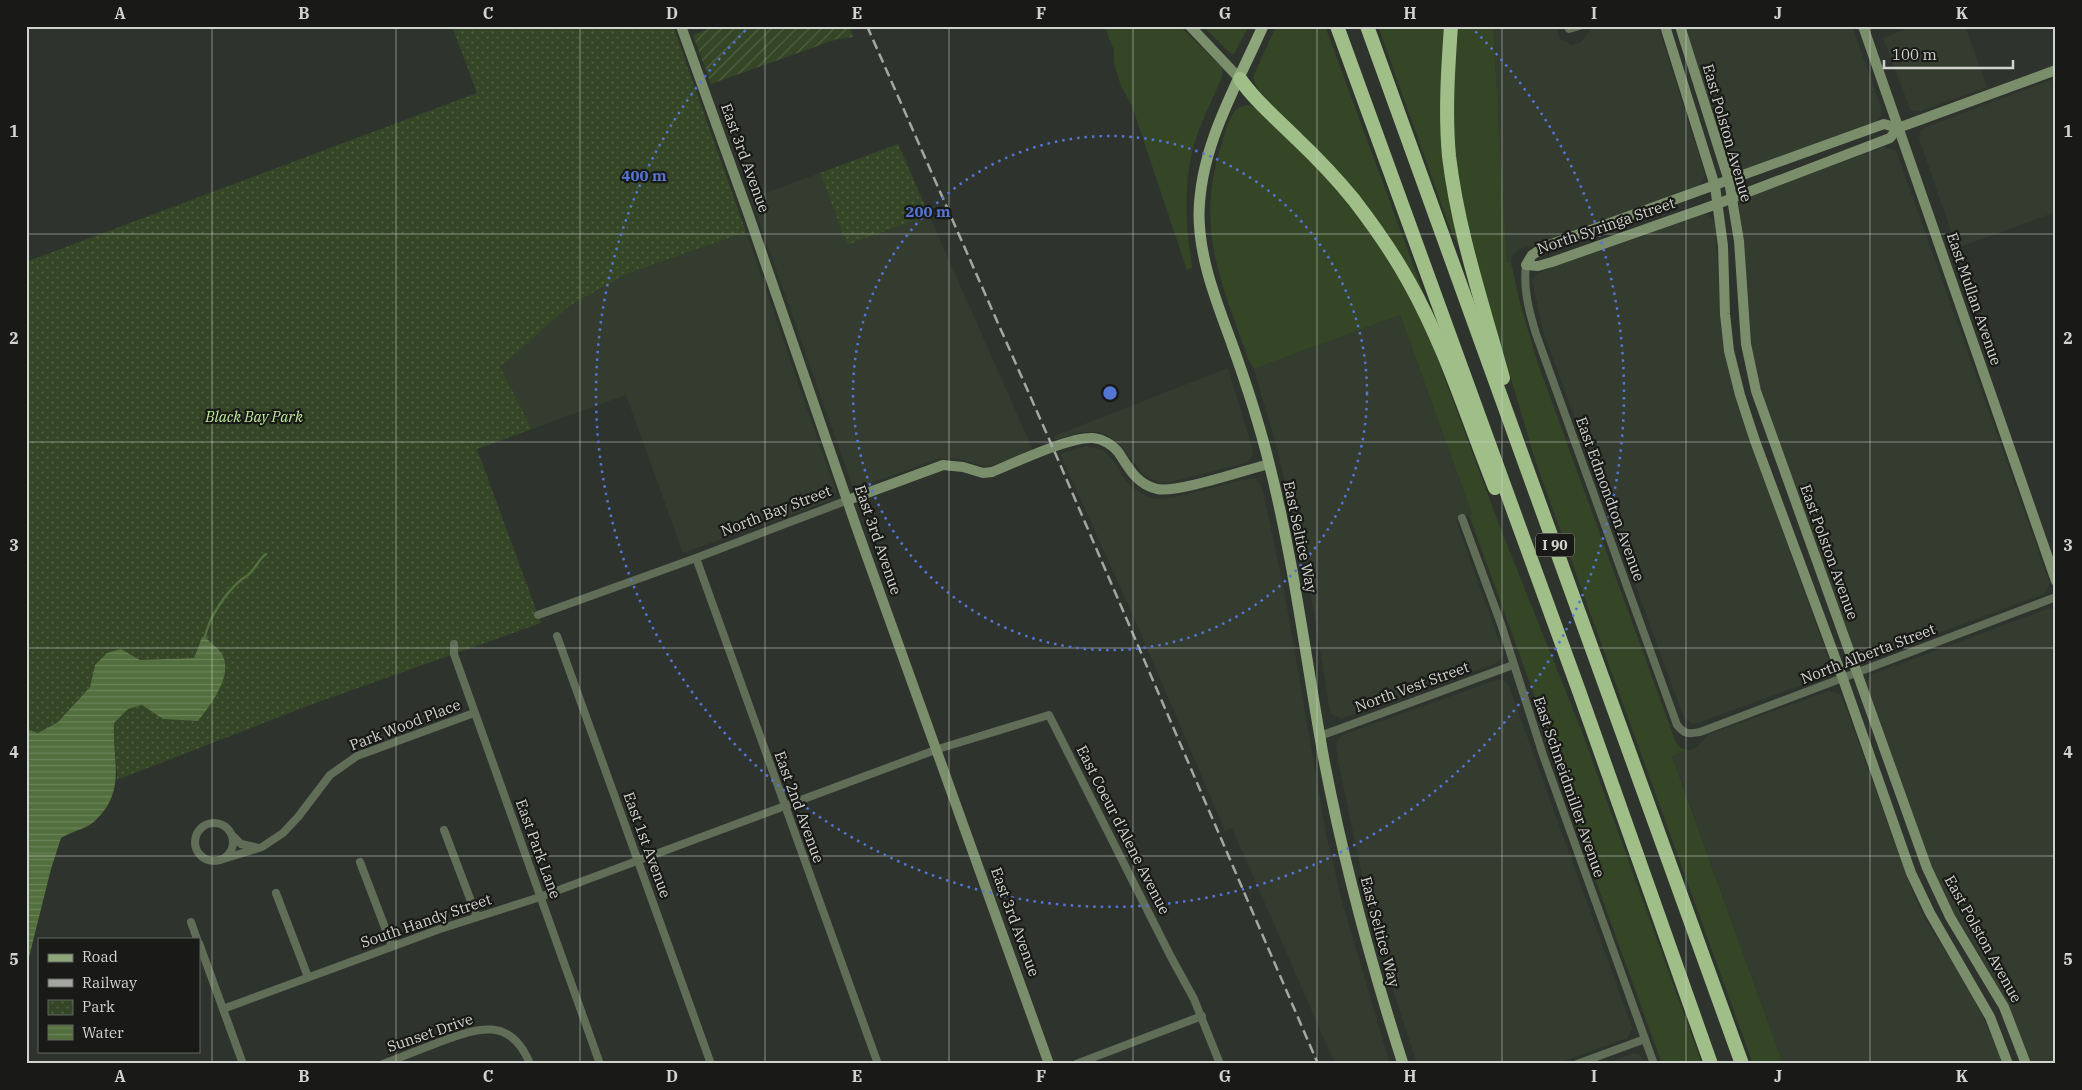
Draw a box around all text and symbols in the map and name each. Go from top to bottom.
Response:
text: A [114,3,126,23]
text: B [298,3,310,23]
text: C [483,3,493,23]
text: D [666,3,678,23]
text: E [852,3,862,23]
text: F [1036,3,1046,23]
text: G [1219,3,1231,23]
text: H [1404,3,1417,23]
text: I [1591,3,1597,23]
text: J [1774,3,1782,23]
text: K [1956,3,1969,23]
scale bar [1884,38,2013,70]
text: 100 m [1892,45,1937,64]
street label: East Polston Avenue [1699,62,1756,204]
street label: East 3rd Avenue [717,101,774,215]
text: 1 [9,121,19,141]
text: 1 [2063,121,2073,141]
text: 400 m [621,166,667,185]
street label: North Syringa Street [1534,193,1677,258]
text: 200 m [905,202,951,221]
street label: East Mullan Avenue [1943,230,2006,368]
text: 2 [9,328,19,348]
text: 2 [2063,328,2073,348]
centre of rings [1101,384,1119,402]
park label: Black Bay Park [204,407,303,426]
street label: East Edmondton Avenue [1572,414,1649,584]
street label: East Seltice Way [1279,479,1322,595]
street label: North Bay Street [718,481,834,540]
street label: East 3rd Avenue [851,482,906,597]
street label: East Polston Avenue [1796,482,1863,622]
road number: I 90 [1536,534,1574,556]
text: 3 [9,535,19,555]
text: 3 [2063,535,2073,555]
street label: North Alberta Street [1798,619,1938,688]
street label: North Vest Street [1352,657,1472,716]
street label: East Schneidmiller Avenue [1530,694,1609,880]
street label: Park Wood Place [347,695,463,754]
text: 4 [9,742,19,762]
street label: East Coeur d'Alene Avenue [1072,742,1174,918]
text: 4 [2063,742,2073,762]
street label: East 2nd Avenue [770,748,829,865]
street label: East 1st Avenue [619,789,675,900]
street label: East Park Lane [512,796,565,901]
street label: East 3rd Avenue [987,865,1044,979]
street label: East Polston Avenue [1941,872,2026,1006]
street label: East Seltice Way [1357,874,1404,989]
street label: South Handy Street [358,889,494,952]
legend [38,938,200,1052]
text: Road [82,947,118,966]
text: 5 [9,949,19,969]
text: 5 [2063,949,2073,969]
text: Railway [82,973,137,992]
text: Park [82,997,115,1016]
street label: Sunset Drive [384,1009,475,1056]
text: Water [82,1023,124,1042]
text: A [114,1066,126,1086]
text: B [298,1066,310,1086]
text: C [483,1066,493,1086]
text: D [666,1066,678,1086]
text: E [852,1066,862,1086]
text: F [1036,1066,1046,1086]
text: G [1219,1066,1231,1086]
text: H [1404,1066,1417,1086]
text: I [1591,1066,1597,1086]
text: J [1774,1066,1782,1086]
text: K [1956,1066,1969,1086]

